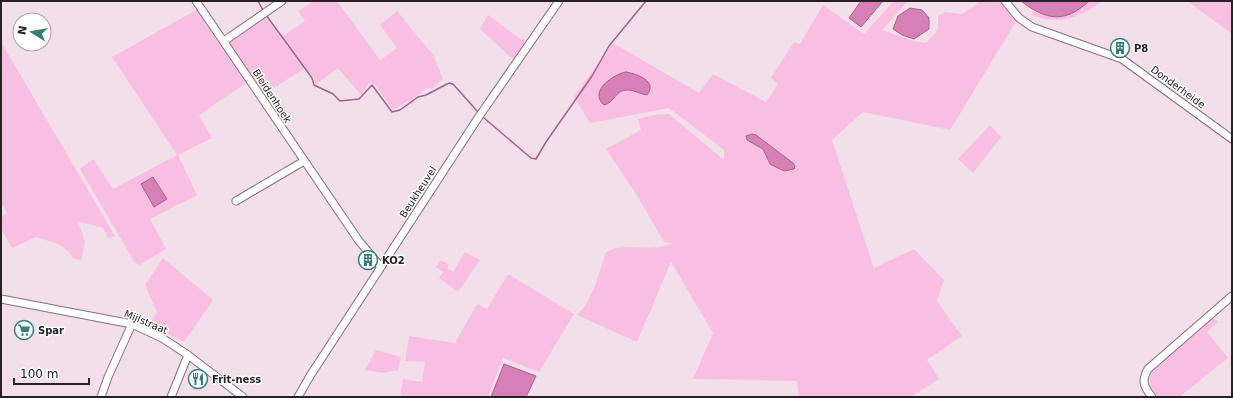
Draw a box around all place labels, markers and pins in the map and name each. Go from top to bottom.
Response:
building icon: P8 [1109,37,1131,59]
place label: P8 [1134,43,1148,54]
building icon: KO2 [357,249,379,271]
place label: KO2 [382,255,405,266]
supermarket icon: Spar [13,319,35,341]
place label: Spar [38,325,64,336]
restaurant icon: Frit-ness [187,368,209,390]
place label: Frit-ness [212,374,261,385]

